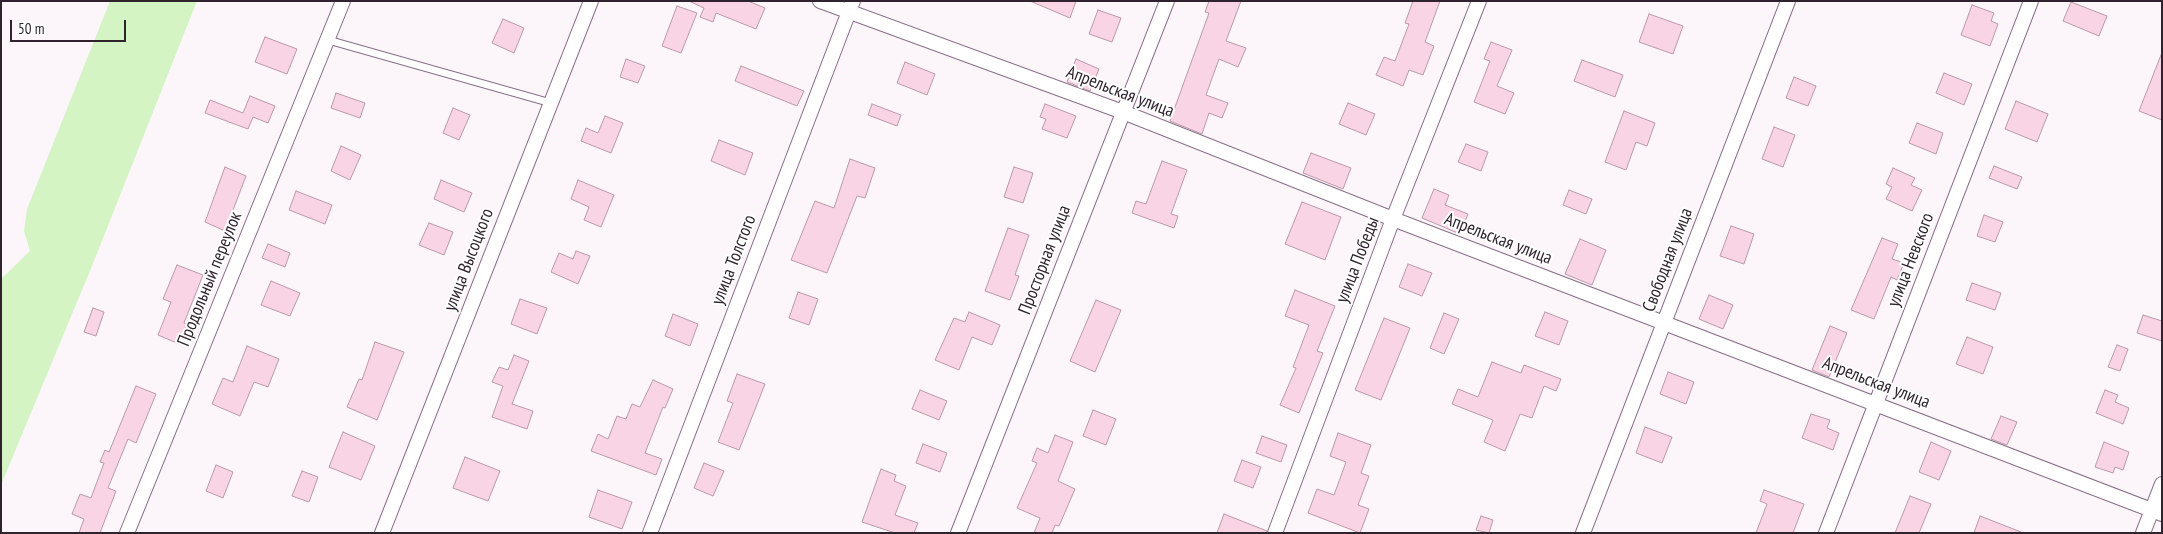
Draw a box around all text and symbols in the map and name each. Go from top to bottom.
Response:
scale bar [12,10,129,42]
text: 50 m [18,19,44,38]
street label: Апрельская улица [1063,62,1177,122]
street label: Просторная улица [1014,202,1076,318]
street label: Свободная улица [1638,205,1698,315]
street label: улица Высоцкого [440,206,498,314]
street label: Продольный переулок [173,209,247,349]
street label: Апрельская улица [1441,209,1555,269]
street label: улица Невского [1883,210,1939,310]
street label: улица Толстого [707,212,761,308]
street label: улица Победы [1332,214,1384,306]
street label: Апрельская улица [1819,353,1933,413]

